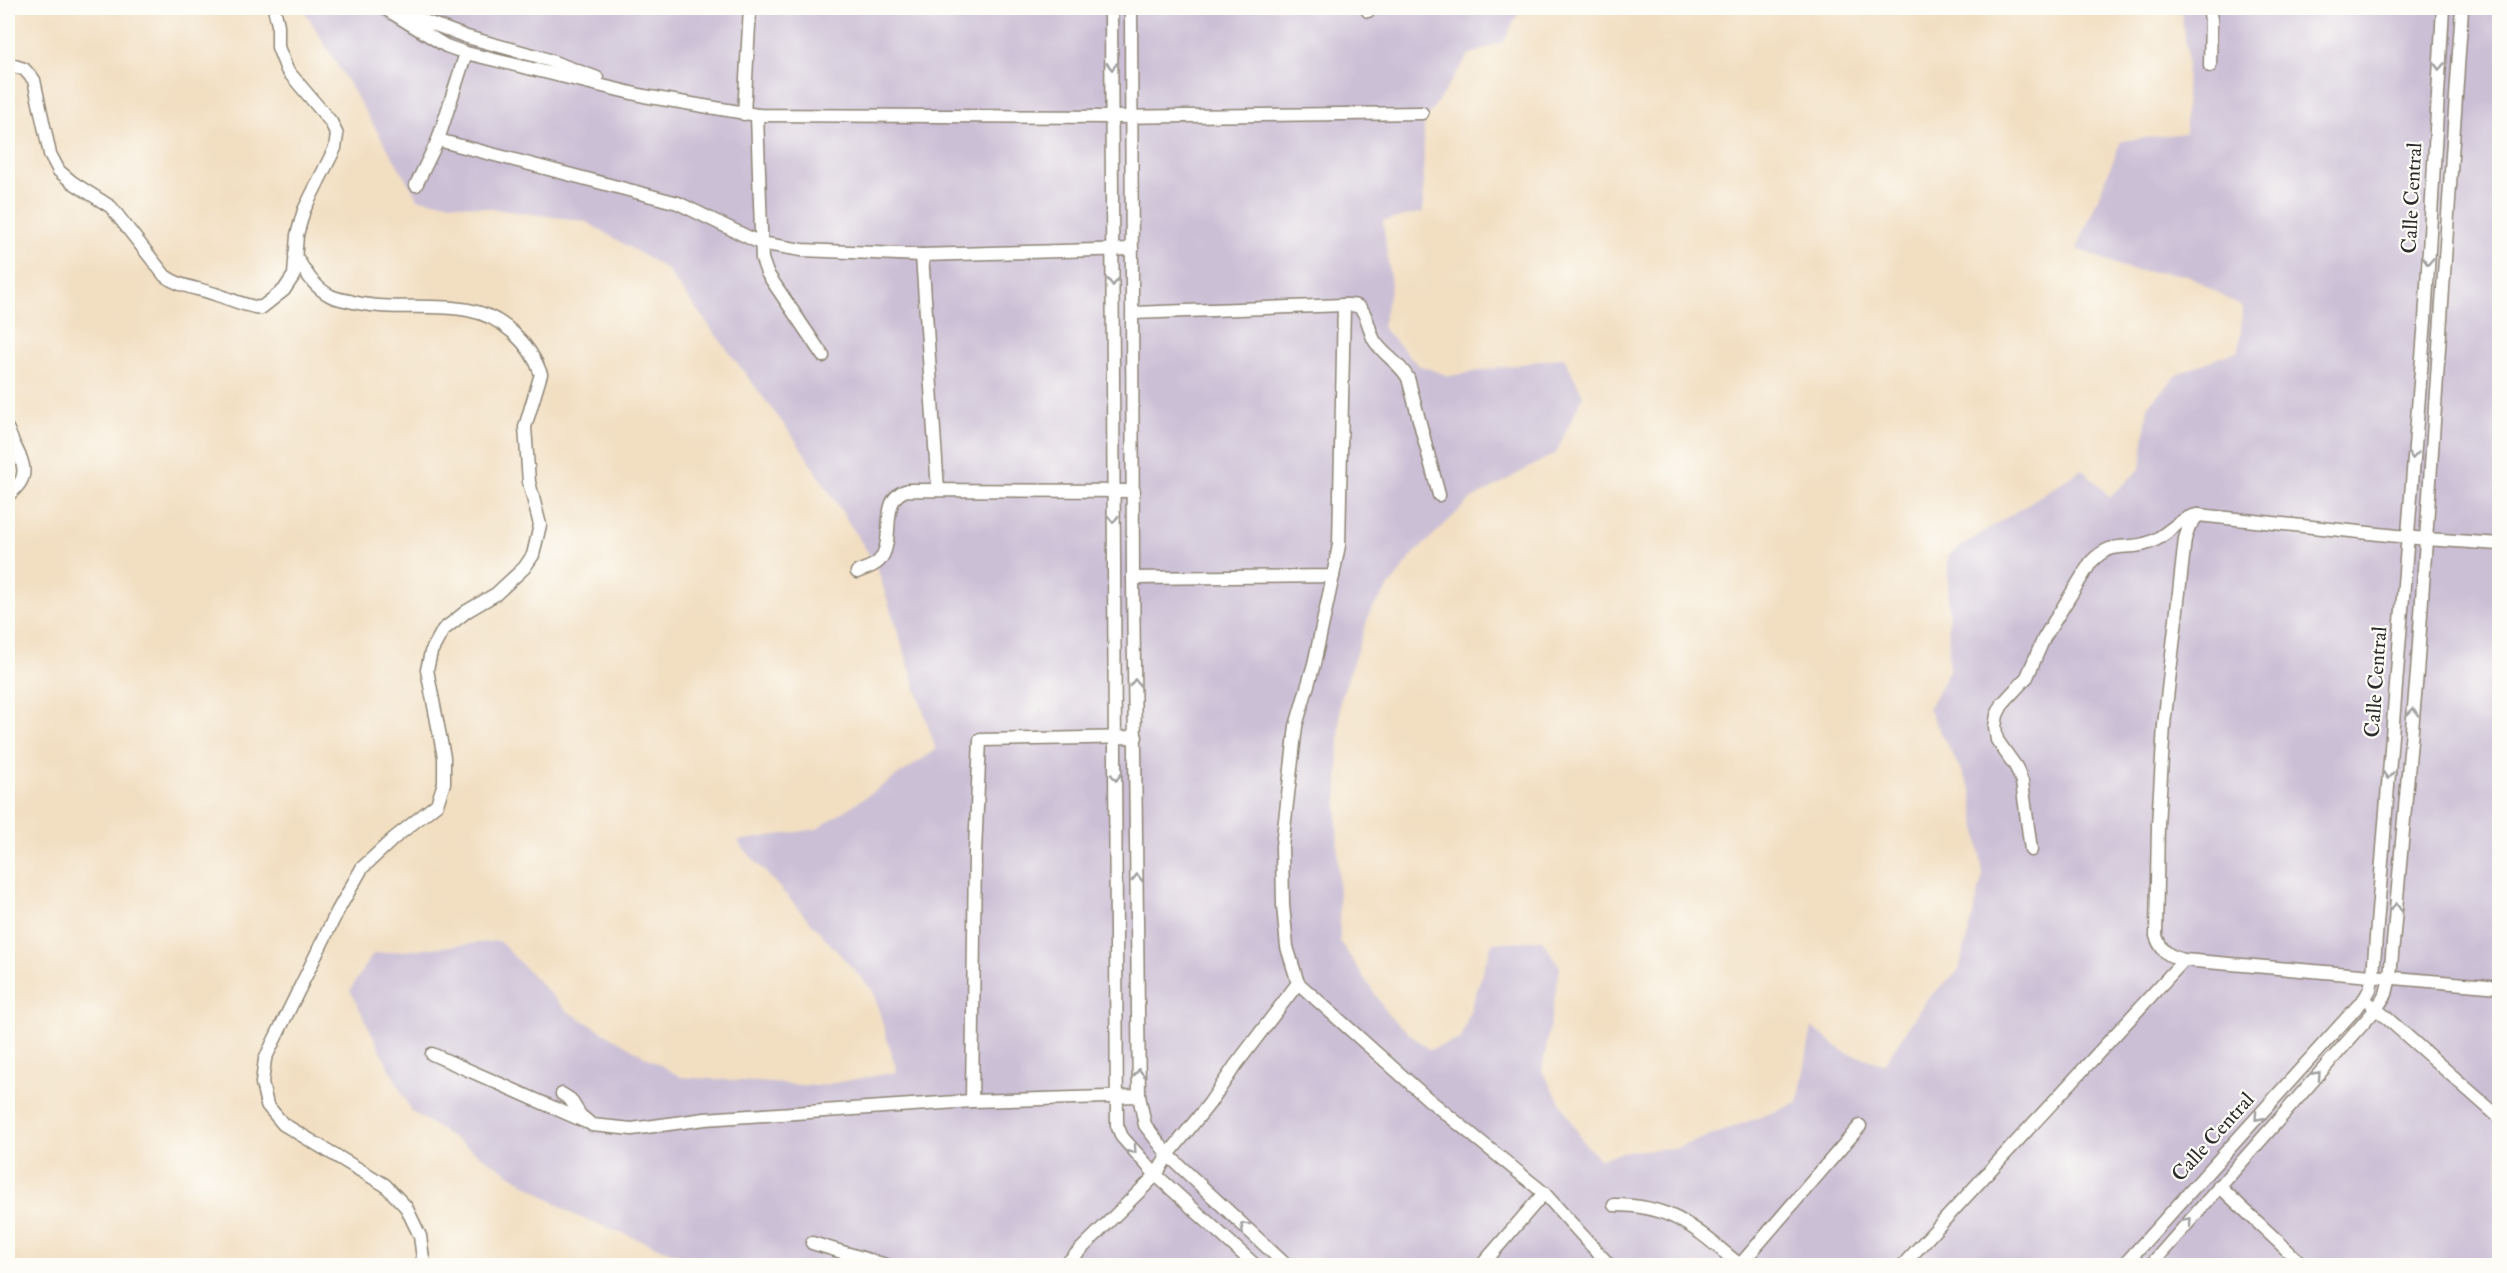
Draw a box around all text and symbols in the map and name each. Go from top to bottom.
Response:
one-way arrow [1105,61,1118,70]
one-way arrow [2433,61,2446,70]
street label: Calle Central [2396,141,2428,254]
one-way arrow [2422,256,2435,265]
one-way arrow [1107,277,1119,286]
one-way arrow [2407,450,2420,460]
one-way arrow [1107,514,1119,523]
street label: Calle Central [2359,625,2393,738]
one-way arrow [1129,678,1141,687]
one-way arrow [2407,708,2420,717]
one-way arrow [2382,771,2395,780]
one-way arrow [1110,772,1122,781]
one-way arrow [1131,873,1143,882]
one-way arrow [2389,902,2402,911]
one-way arrow [1133,1068,1145,1077]
one-way arrow [2310,1071,2321,1082]
street label: Calle Central [2166,1086,2261,1187]
one-way arrow [2254,1110,2265,1120]
one-way arrow [1126,1143,1137,1154]
one-way arrow [2181,1218,2192,1228]
one-way arrow [1241,1222,1251,1233]

